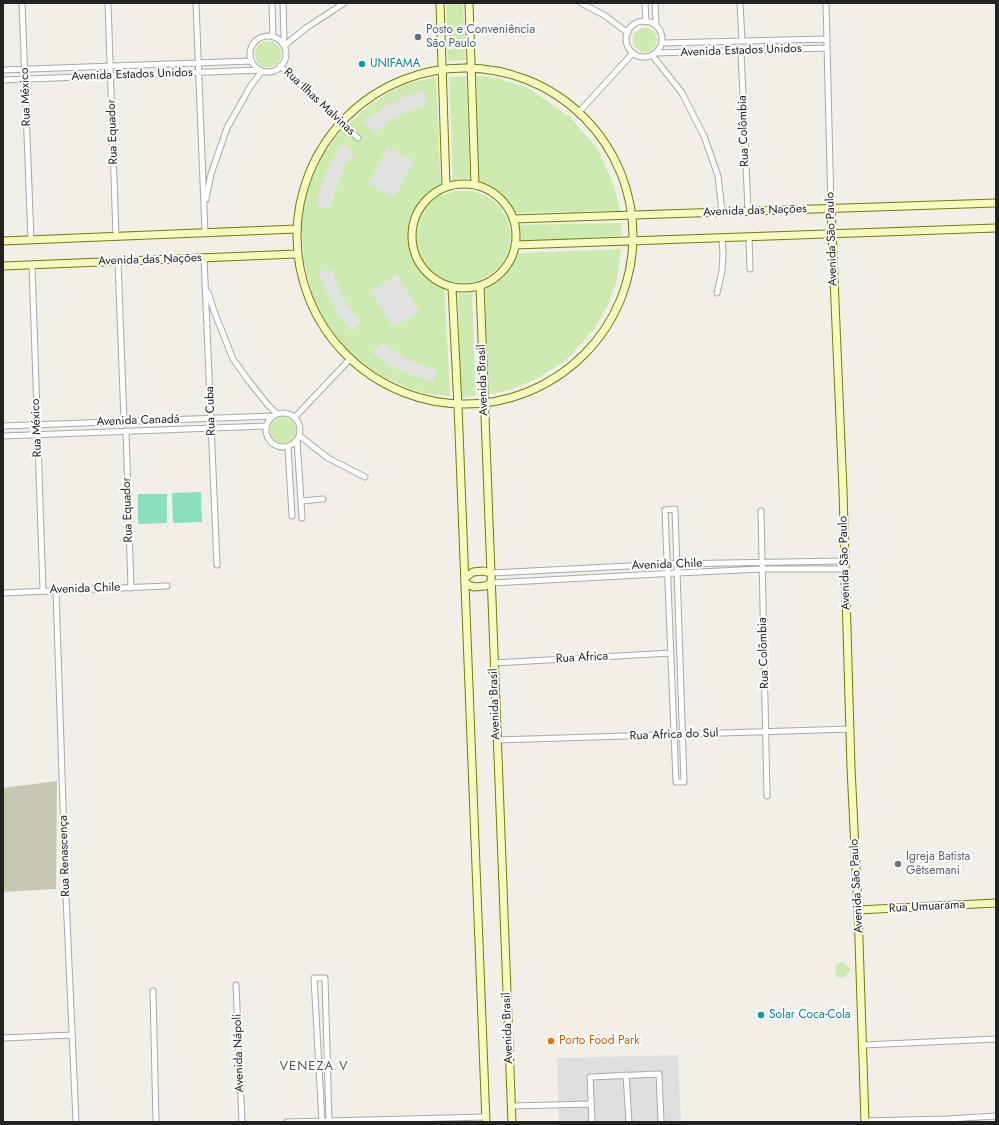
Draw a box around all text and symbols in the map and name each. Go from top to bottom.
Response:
place label: Posto e Conveniência São Paulo [426,23,535,51]
marker: Posto e Conveniência São Paulo [413,32,423,42]
street label: Avenida Estados Unidos [680,42,802,60]
place label: UNIFAMA [370,57,420,71]
marker: UNIFAMA [357,59,367,69]
street label: Rua Ilhas Malvinas [280,65,358,139]
street label: Avenida Estados Unidos [71,66,193,84]
street label: Rua México [18,67,34,127]
street label: Rua Colômbia [736,95,752,167]
street label: Rua Equador [105,99,121,165]
street label: Avenida São Paulo [823,192,841,286]
street label: Avenida das Nações [703,202,807,220]
street label: Avenida das Nações [98,251,202,269]
street label: Avenida Brasil [475,344,491,416]
street label: Rua Cuba [203,386,219,436]
street label: Rua México [29,398,45,458]
street label: Avenida Canadá [96,412,180,430]
street label: Rua Equador [120,477,136,543]
street label: Avenida São Paulo [836,516,854,610]
street label: Avenida Chile [631,557,703,573]
street label: Avenida Chile [49,581,121,597]
street label: Rua Colômbia [756,617,772,689]
street label: Rua Africa [555,649,609,667]
street label: Avenida Brasil [487,668,503,740]
street label: Rua Africa do Sul [629,726,719,744]
street label: Rua Renascença [56,815,74,897]
street label: Avenida São Paulo [847,838,867,934]
place label: Igreja Batista Gêtsemani [906,850,970,878]
marker: Igreja Batista Gêtsemani [893,859,903,869]
street label: Rua Umuarama [888,898,966,916]
street label: Avenida Brasil [500,992,516,1064]
place label: Solar Coca-Cola [769,1008,850,1022]
marker: Solar Coca-Cola [756,1010,766,1020]
street label: Avenida Nápoli [230,1013,248,1093]
place label: Porto Food Park [559,1034,639,1048]
marker: Porto Food Park [546,1036,556,1046]
district label: VENEZA V [279,1059,349,1075]

